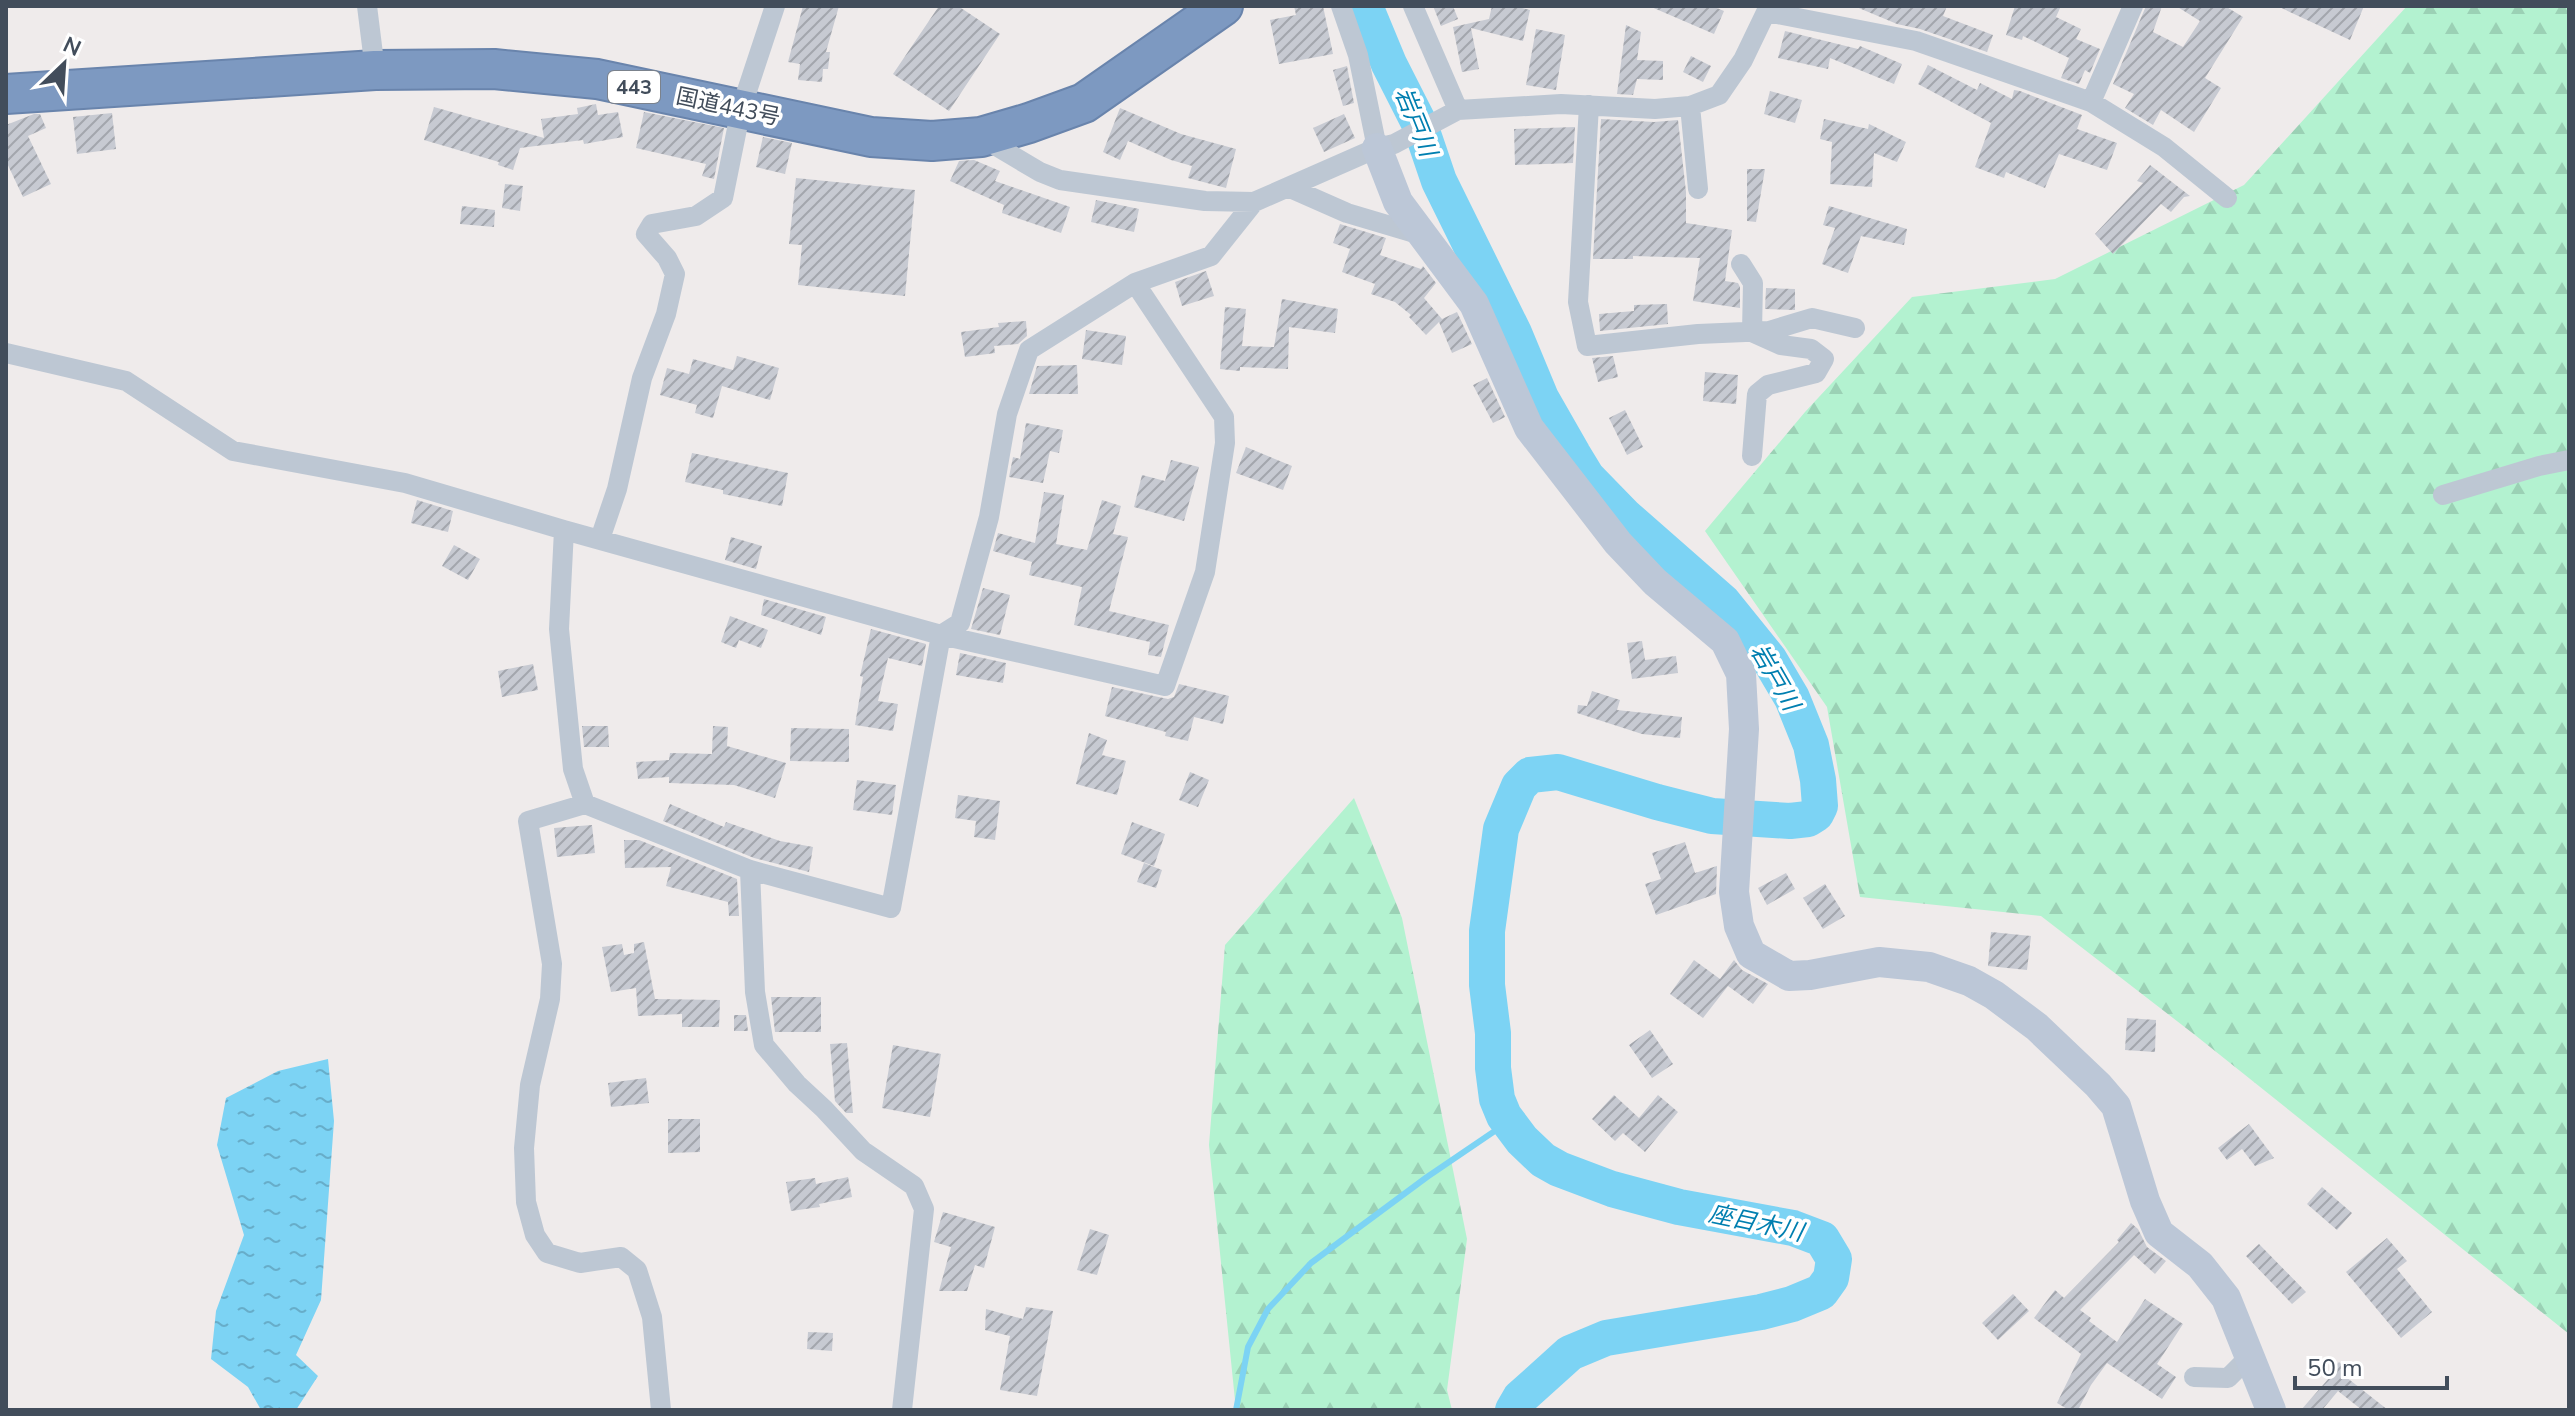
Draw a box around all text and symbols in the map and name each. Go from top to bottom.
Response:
north arrow [24,24,104,104]
text: N [58,30,86,64]
road number: 443 [608,71,660,103]
street label: 国道443号 [673,81,783,133]
water label: 岩戸川 [1388,83,1445,164]
water label: 岩戸川 [1743,638,1808,719]
water label: 座目木川 [1706,1197,1809,1249]
scale bar [2295,1340,2447,1390]
text: 50 m [2307,1352,2363,1384]

